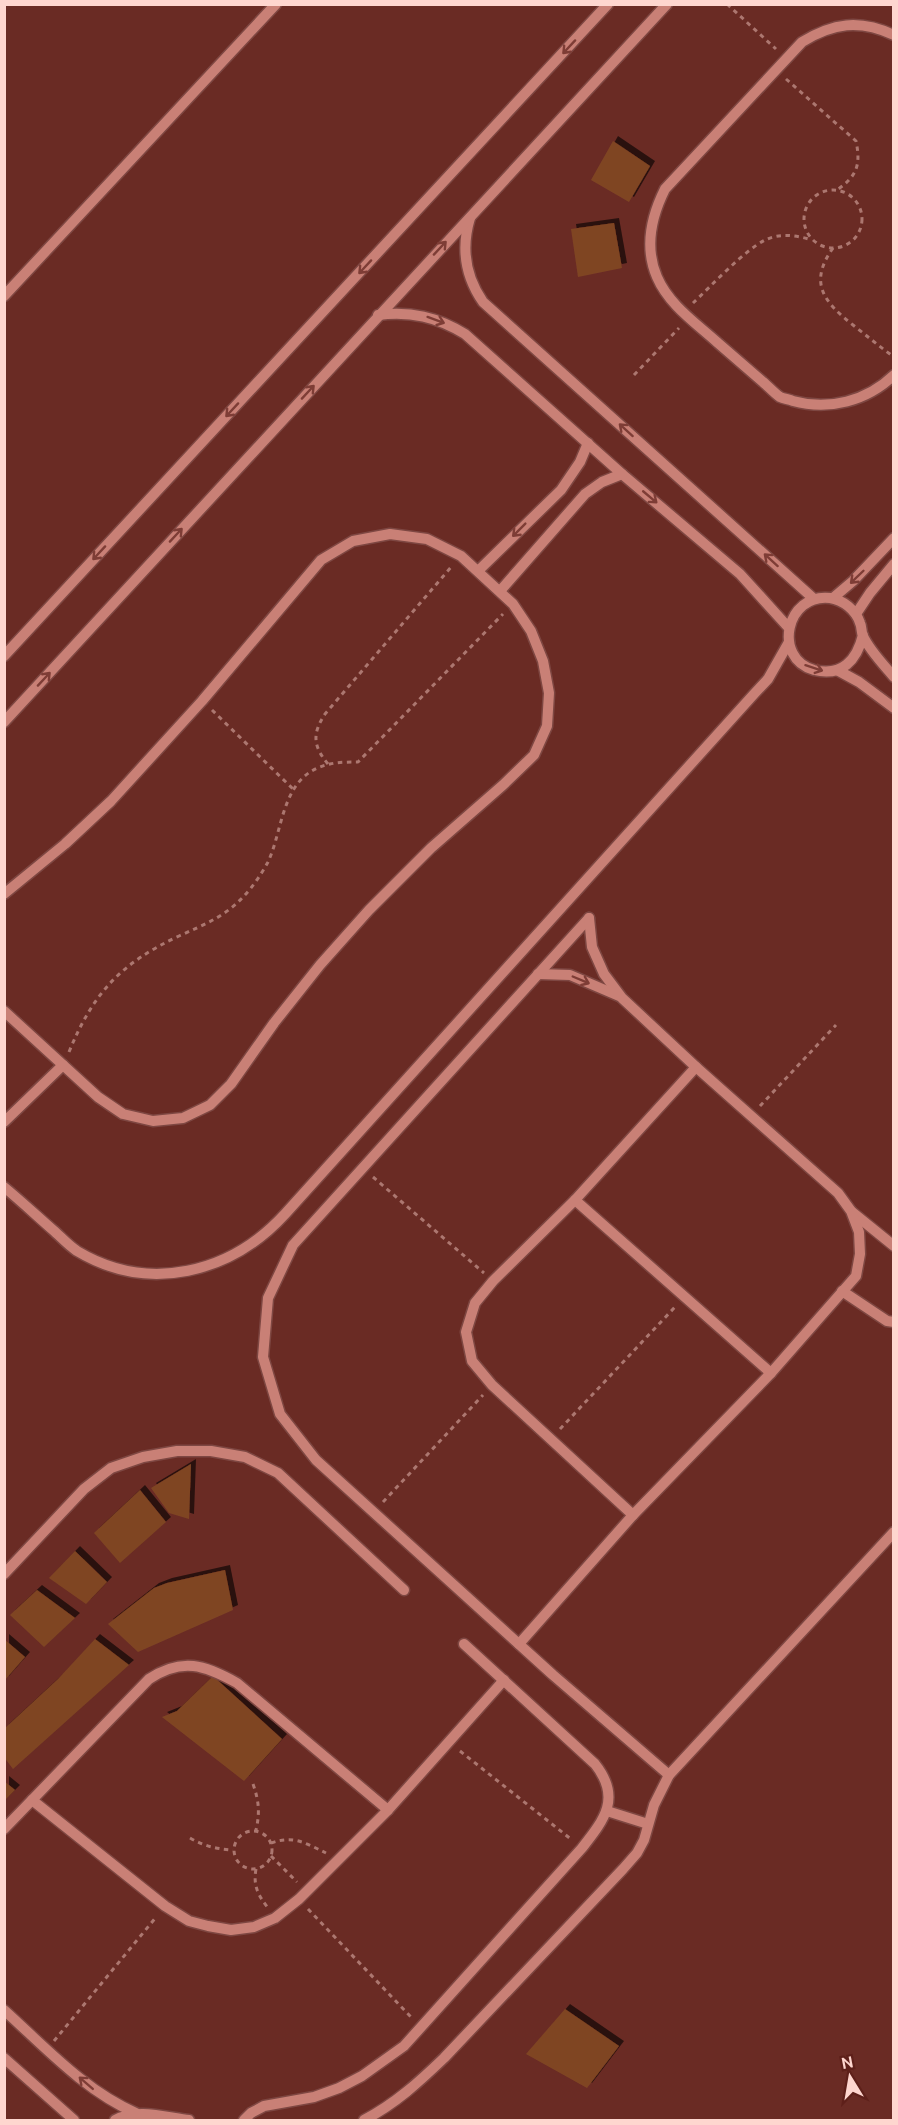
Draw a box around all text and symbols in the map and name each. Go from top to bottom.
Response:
one-way arrow [561,40,576,55]
one-way arrow [433,241,447,256]
one-way arrow [357,260,372,275]
one-way arrow [426,316,445,327]
one-way arrow [301,384,315,399]
one-way arrow [225,403,239,418]
one-way arrow [618,423,633,437]
one-way arrow [642,491,658,504]
one-way arrow [512,523,527,538]
one-way arrow [169,528,183,543]
one-way arrow [92,546,107,561]
one-way arrow [763,553,778,567]
one-way arrow [849,570,864,584]
one-way arrow [804,664,823,675]
one-way arrow [37,672,51,687]
one-way arrow [571,975,590,986]
north arrow [820,2047,880,2107]
text: N [840,2052,855,2072]
one-way arrow [79,2076,94,2090]

